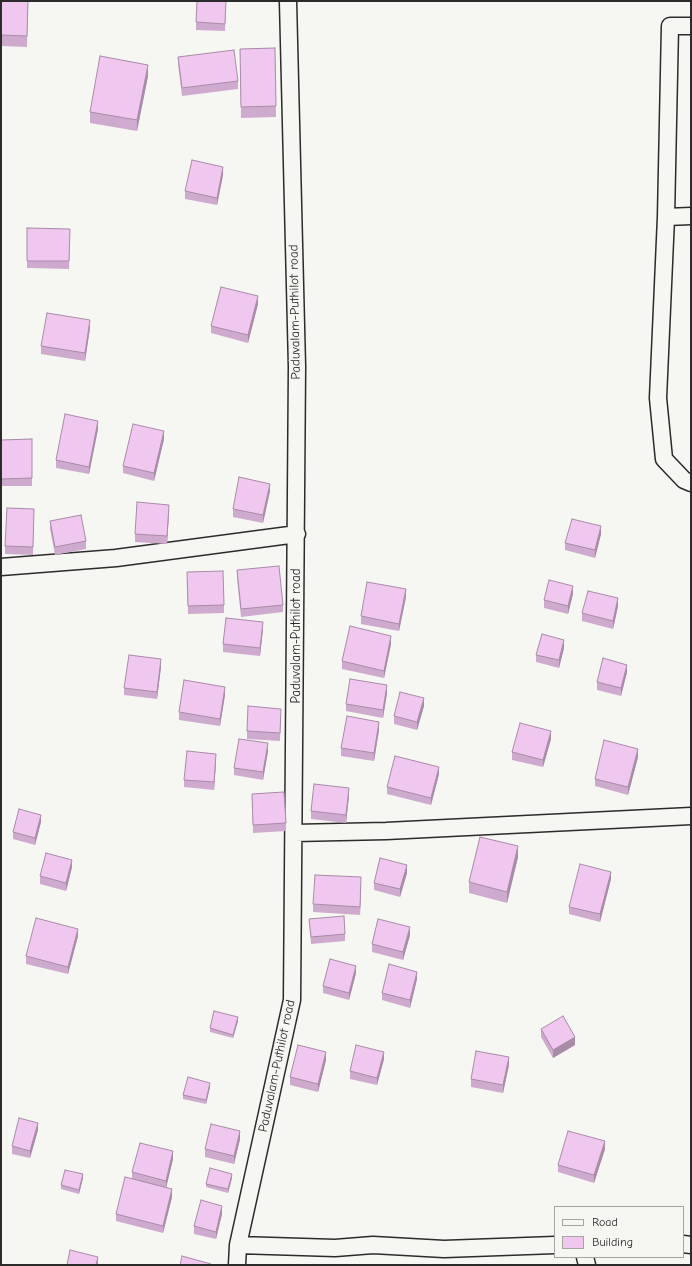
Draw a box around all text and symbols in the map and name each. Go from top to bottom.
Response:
street label: Paduvalam-Puthilot road [286,244,304,380]
street label: Paduvalam-Puthilot road [288,568,304,704]
street label: Paduvalam-Puthilot road [255,998,299,1134]
legend [554,1206,684,1258]
text: Road [592,1215,618,1229]
text: Building [592,1235,633,1249]

